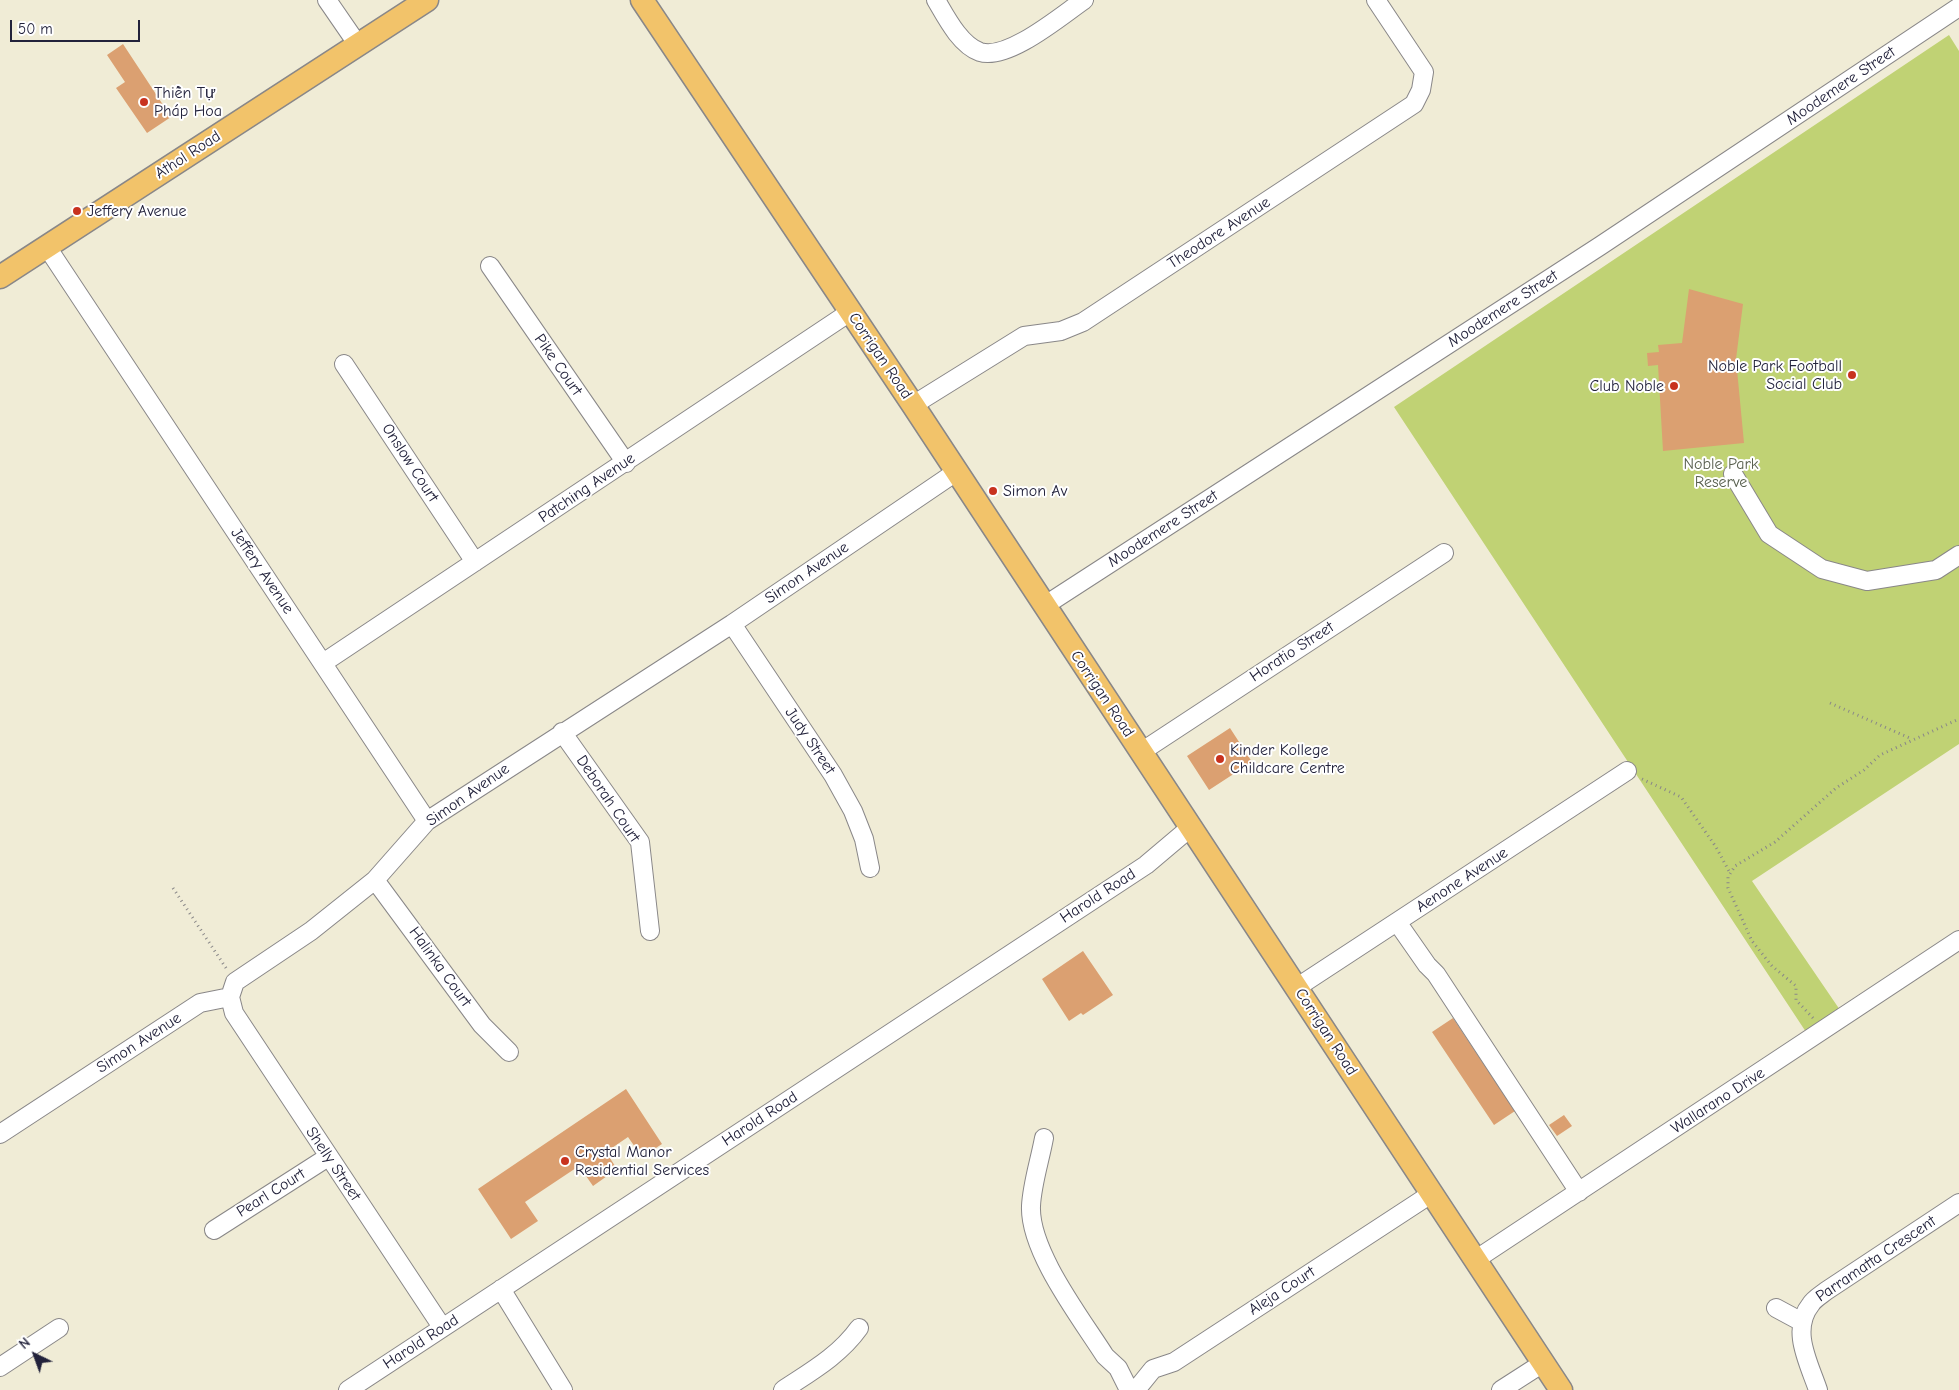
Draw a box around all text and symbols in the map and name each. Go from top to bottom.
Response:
scale bar [12,10,142,42]
text: 50 m [18,20,53,38]
street label: Moodemere Street [1783,42,1899,130]
place label: Thiền Tự Pháp Hoa [154,83,222,121]
marker: Thiền Tự Pháp Hoa [138,96,150,108]
street label: Athol Road [152,127,224,183]
street label: Theodore Avenue [1164,193,1274,273]
place label: Jeffery Avenue [87,201,187,221]
marker: Jeffery Avenue [71,205,83,217]
street label: Moodemere Street [1444,266,1562,352]
street label: Corrigan Road [844,309,916,403]
street label: Pike Court [530,331,586,399]
place label: Noble Park Football Social Club [1708,356,1842,394]
marker: Noble Park Football Social Club [1846,369,1858,381]
place label: Club Noble [1590,376,1664,396]
marker: Club Noble [1668,380,1680,392]
street label: Onslow Court [377,420,443,506]
street label: Patching Avenue [535,449,639,527]
park label: Noble Park Reserve [1683,454,1759,492]
place label: Simon Av [1003,481,1067,501]
marker: Simon Av [987,485,999,497]
street label: Moodemere Street [1104,486,1222,572]
street label: Jeffery Avenue [226,524,298,618]
street label: Simon Avenue [761,538,853,608]
street label: Horatio Street [1246,618,1338,686]
street label: Corrigan Road [1066,647,1138,741]
street label: Judy Street [781,704,839,778]
place label: Kinder Kollege Childcare Centre [1230,740,1345,778]
street label: Deborah Court [572,752,644,846]
marker: Kinder Kollege Childcare Centre [1214,753,1226,765]
street label: Simon Avenue [423,759,513,831]
street label: Aenone Avenue [1413,843,1511,917]
street label: Harold Road [1057,864,1139,928]
street label: Halinka Court [405,923,475,1011]
street label: Corrigan Road [1291,985,1361,1079]
street label: Simon Avenue [93,1009,185,1077]
street label: Wallarano Drive [1668,1064,1768,1138]
street label: Harold Road [719,1087,801,1151]
street label: Shelly Street [301,1123,365,1205]
place label: Crystal Manor Residential Services [575,1142,709,1180]
marker: Crystal Manor Residential Services [559,1155,571,1167]
street label: Pearl Court [233,1164,309,1222]
street label: Parramatta Crescent [1812,1212,1940,1306]
street label: Aleja Court [1245,1262,1319,1320]
street label: Harold Road [380,1310,462,1374]
north arrow [10,1330,60,1380]
text: N [16,1334,34,1353]

